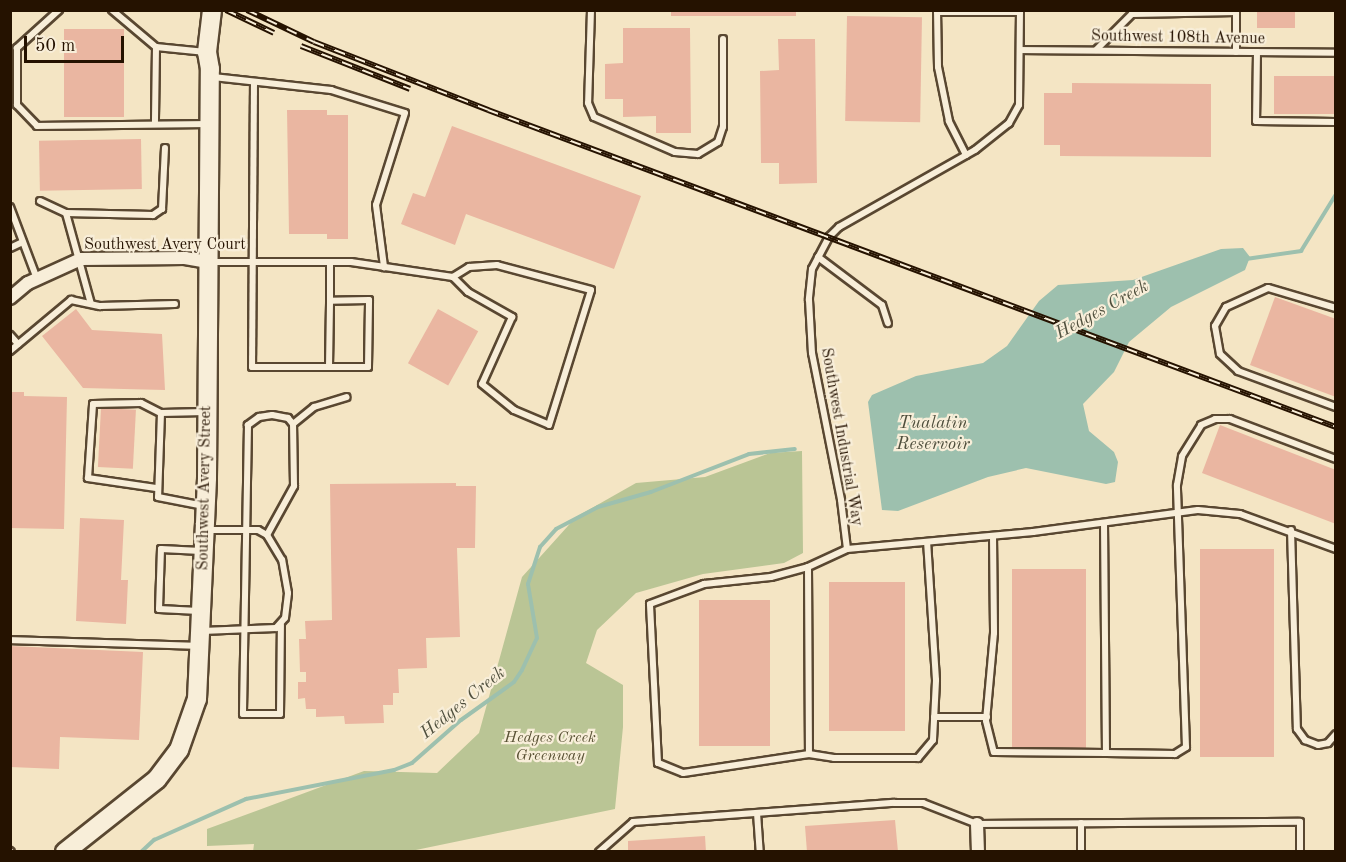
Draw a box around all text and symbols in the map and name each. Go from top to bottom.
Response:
scale bar [27,24,128,62]
street label: Southwest 108th Avenue [1091,27,1265,49]
text: 50 m [35,37,75,55]
street label: Southwest Avery Court [84,235,246,255]
water label: Hedges Creek [1052,276,1152,344]
street label: Southwest Industrial Way [816,346,866,528]
street label: Southwest Avery Street [194,405,216,571]
water label: Tualatin Reservoir [896,413,970,456]
water label: Hedges Creek [416,662,510,744]
park label: Hedges Creek Greenway [504,728,596,766]

